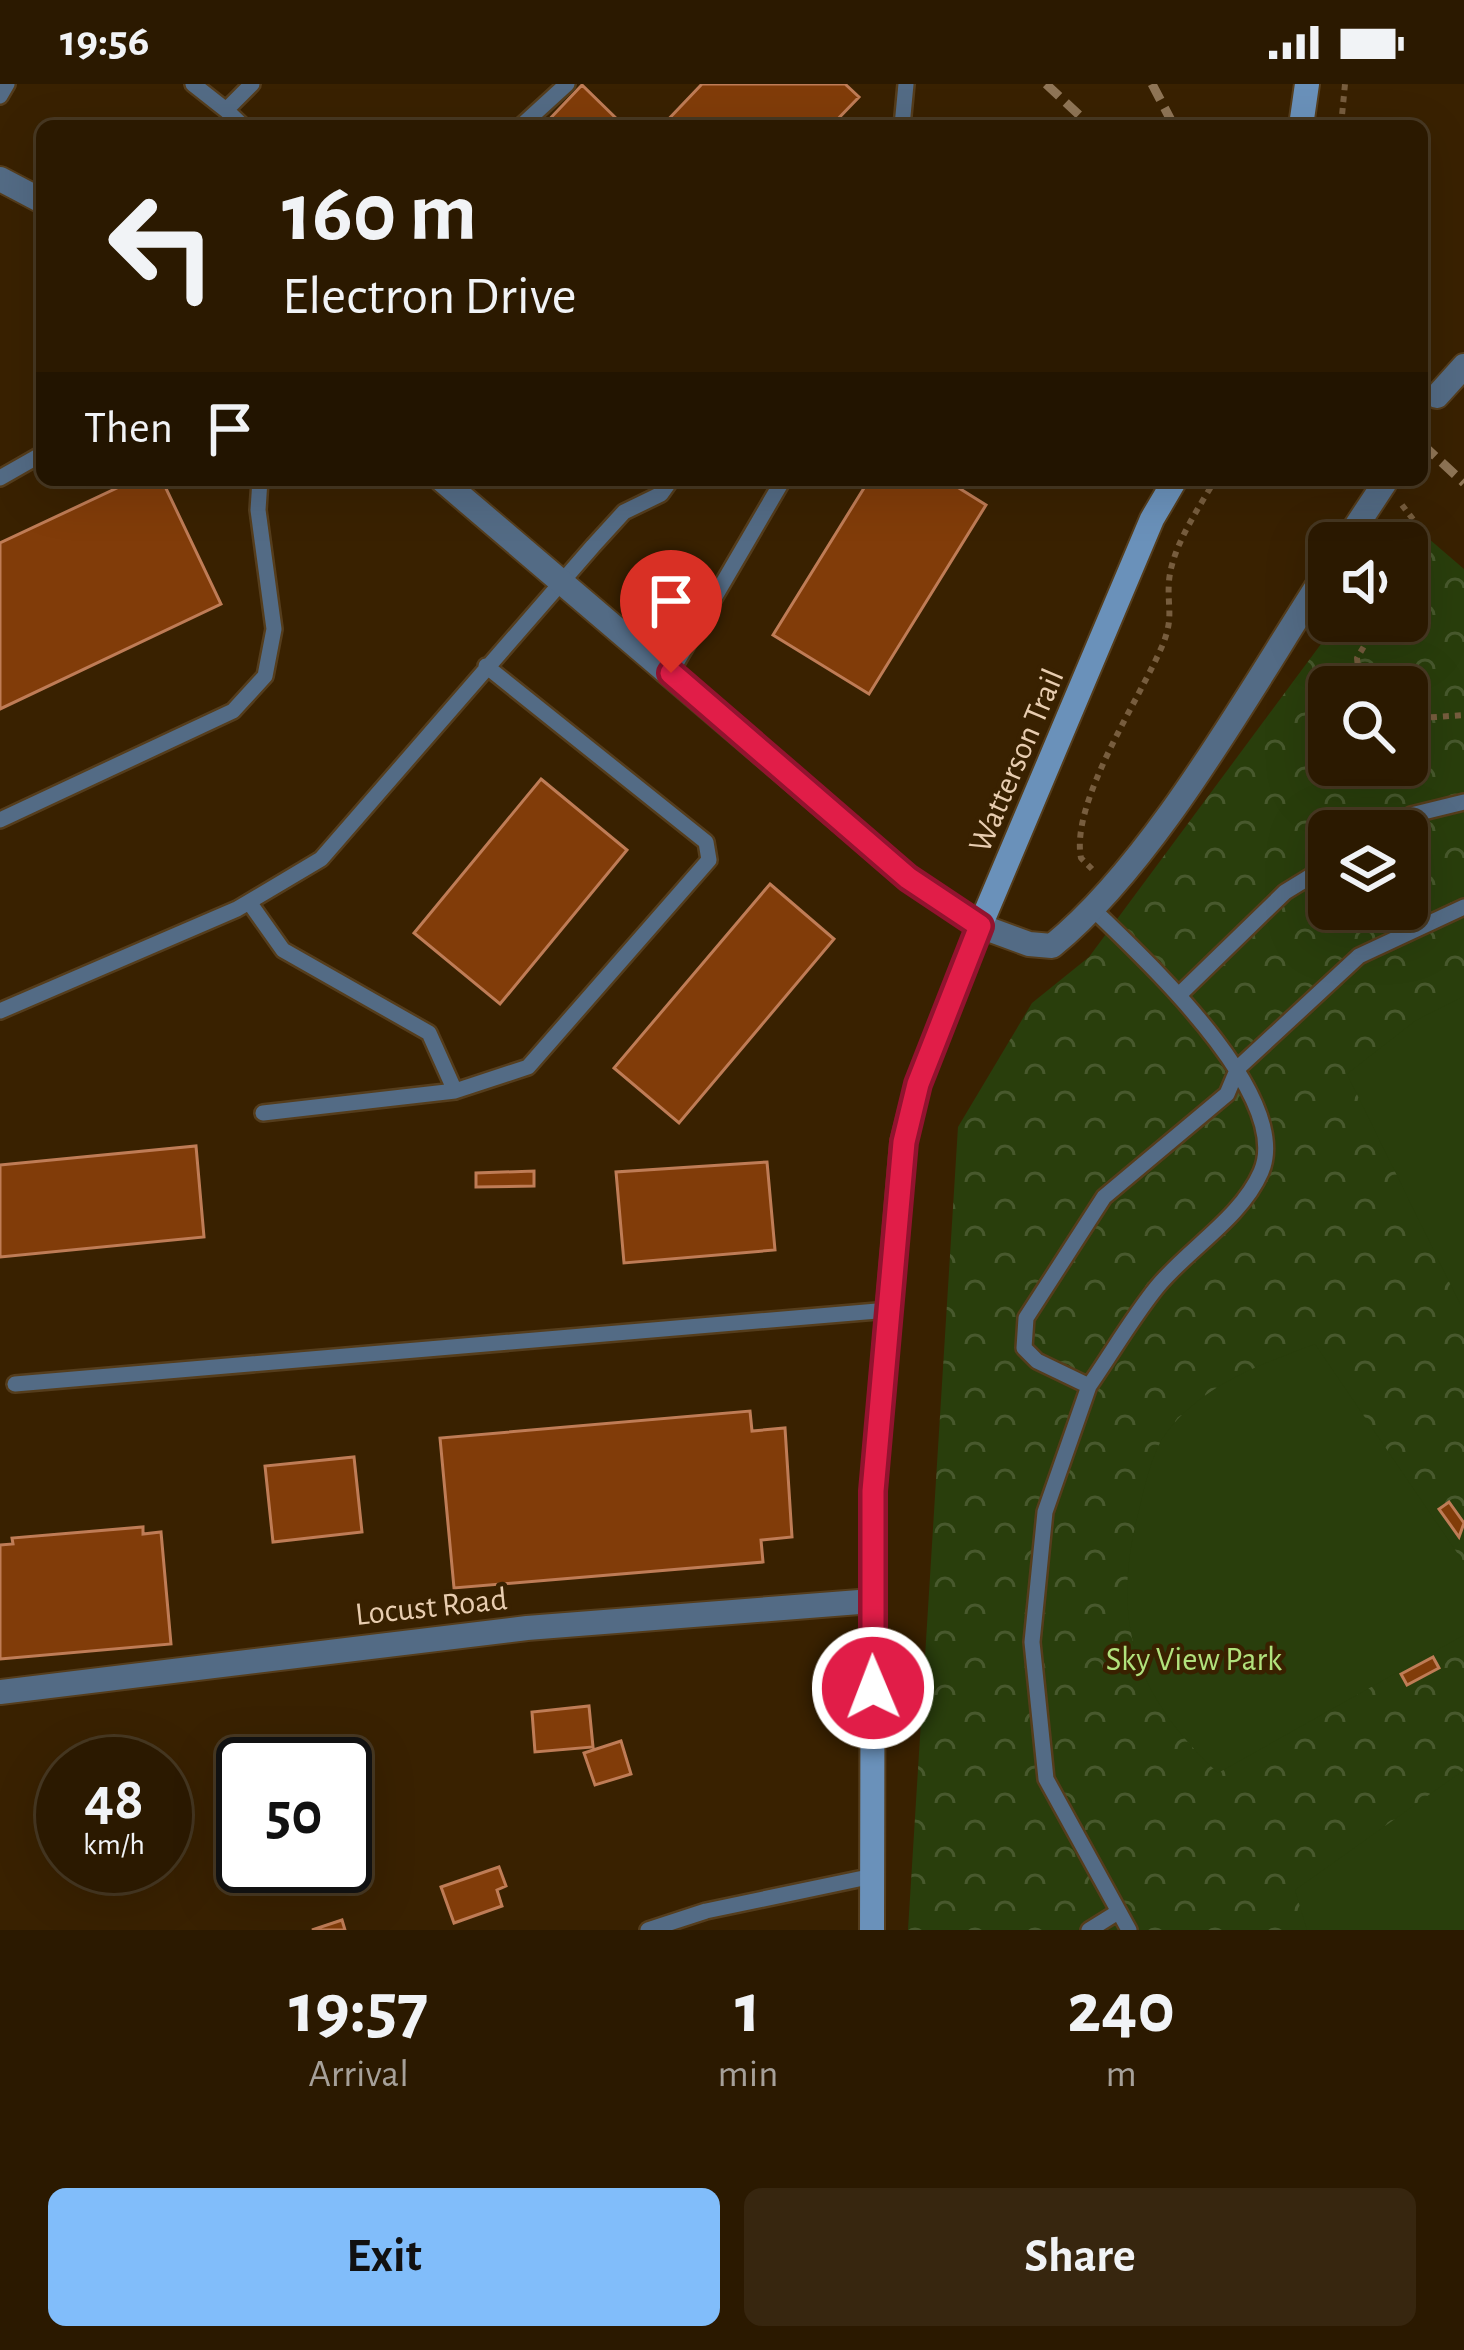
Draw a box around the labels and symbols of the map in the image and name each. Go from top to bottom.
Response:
pin [620,550,722,673]
street label: Watterson Trail [964,664,1071,858]
street label: Locust Road [354,1583,509,1632]
position arrow [810,1625,936,1751]
park label: Sky View Park [1106,1644,1282,1677]
speed limit sign: 50 [216,1737,372,1893]

